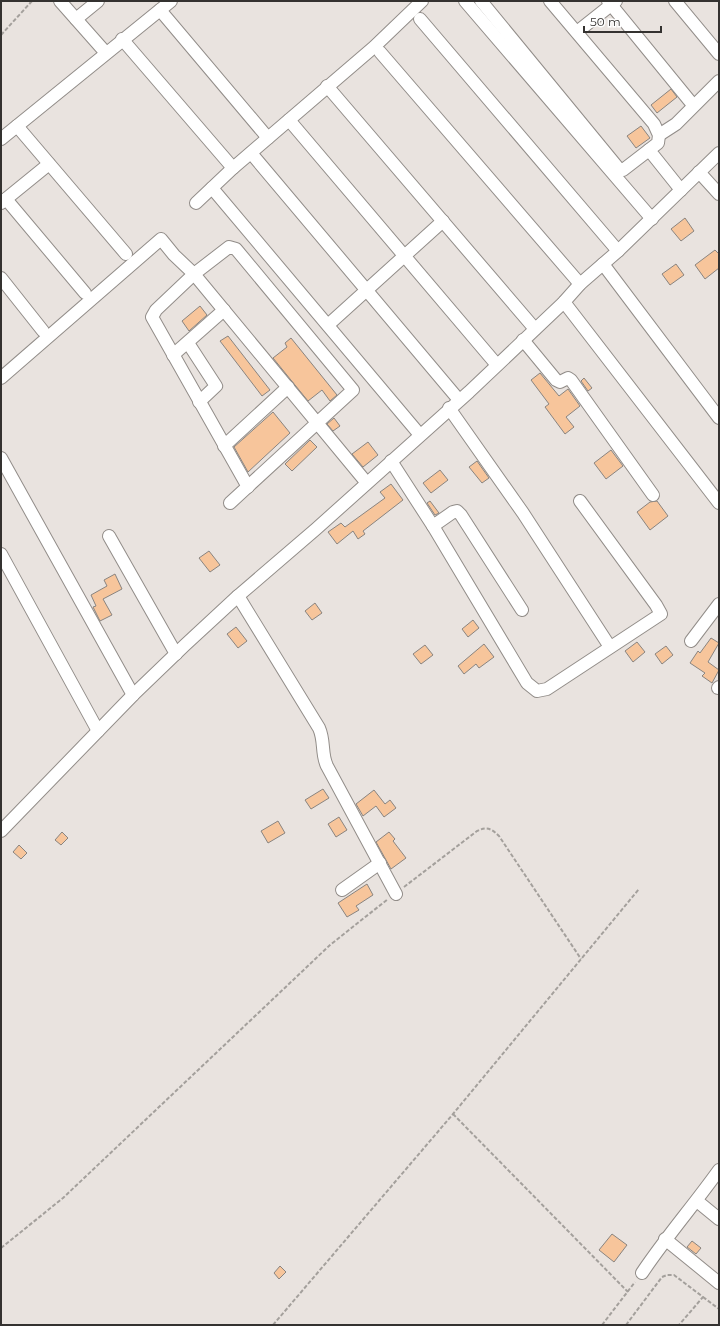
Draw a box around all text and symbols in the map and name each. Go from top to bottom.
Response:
scale bar [584,8,661,34]
text: 50 m [590,14,621,29]

